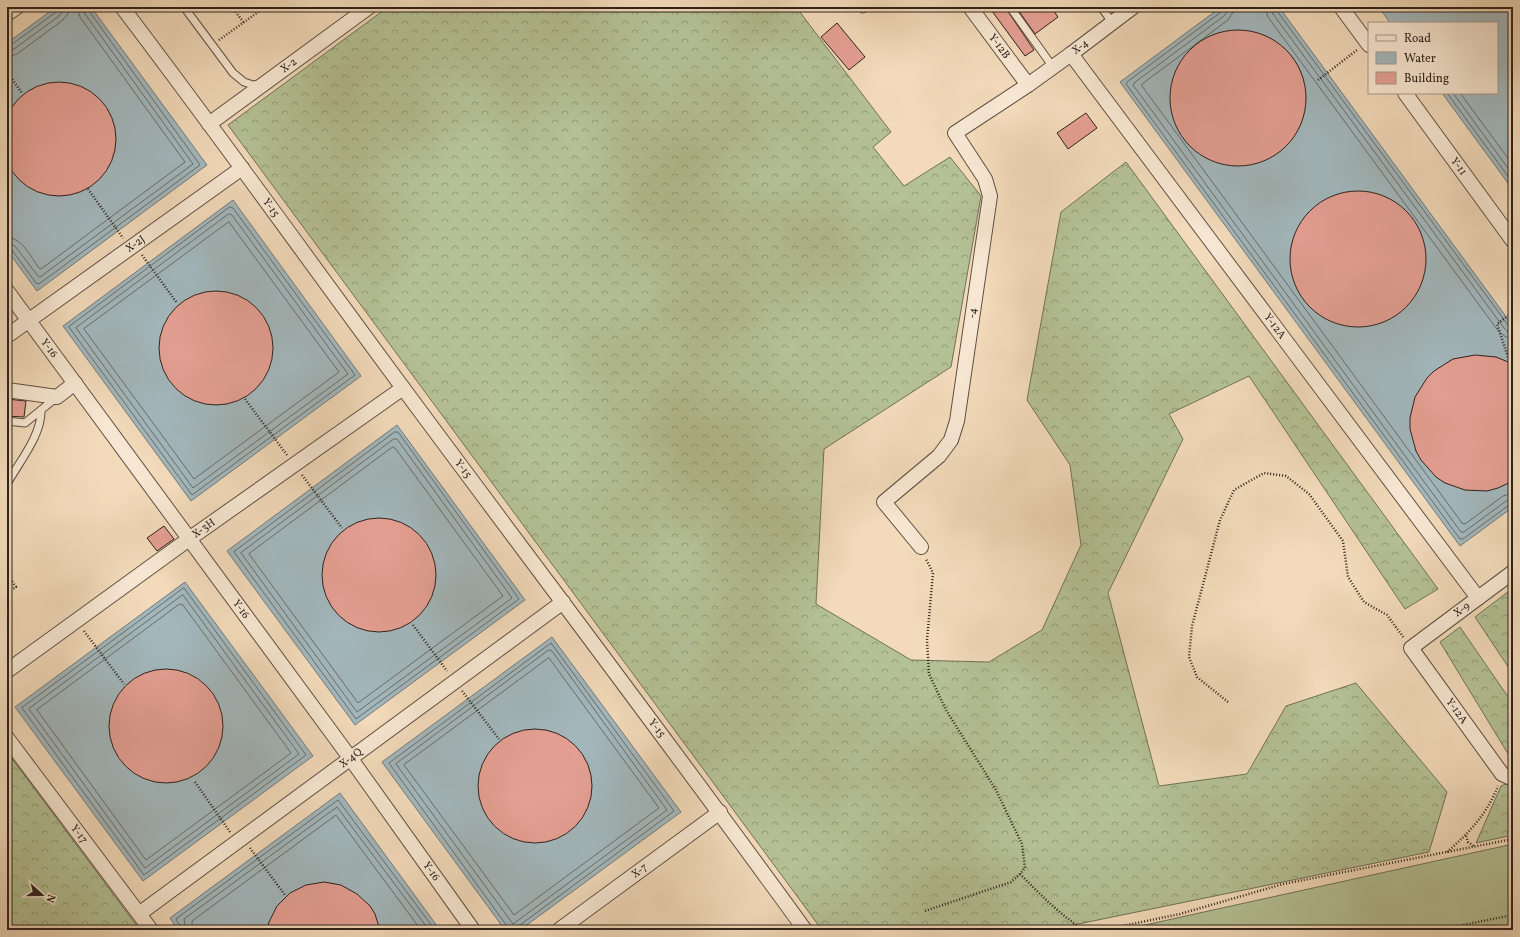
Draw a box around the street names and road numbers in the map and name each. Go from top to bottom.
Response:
street label: Y-12B [985,31,1014,62]
street label: X-4 [1069,36,1092,58]
street label: X-2 [278,54,300,77]
street label: Y-11 [1447,154,1470,179]
street label: Y-15 [259,195,283,220]
street label: X-2J [123,232,149,256]
street label: -4 [965,306,981,319]
street label: Y-12A [1260,310,1289,342]
street label: Y-16 [37,335,61,361]
street label: Y-15 [451,456,475,481]
street label: X-3H [189,515,218,542]
street label: Y-16 [229,597,253,622]
street label: X-9 [1451,599,1473,621]
street label: Y-12A [1442,695,1471,727]
street label: Y-15 [645,716,669,741]
street label: X-4Q [336,744,366,772]
street label: Y-17 [67,821,91,847]
street label: Y-16 [419,859,444,885]
street label: X-7 [629,860,651,882]

